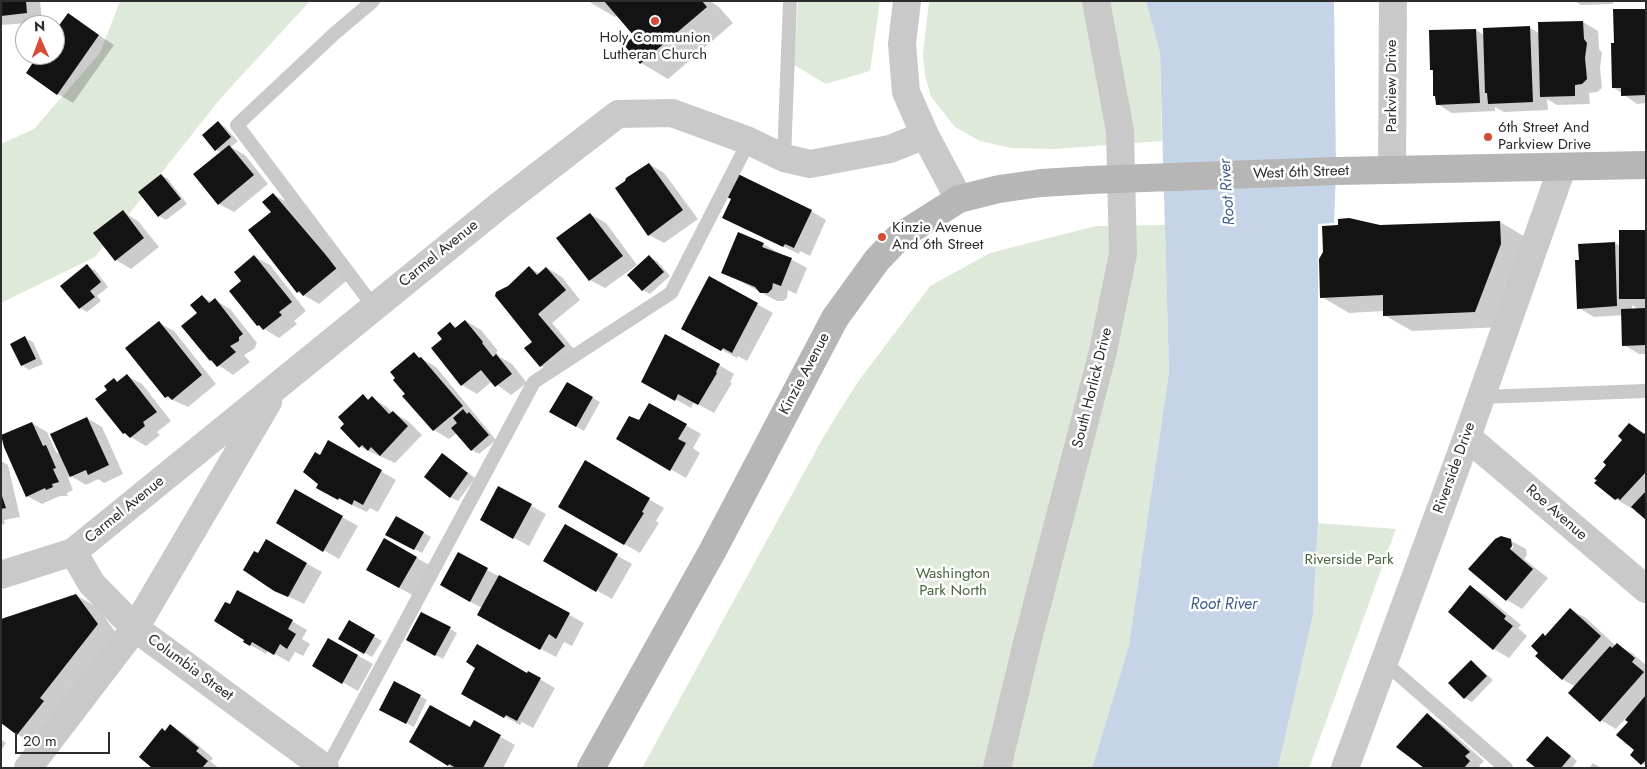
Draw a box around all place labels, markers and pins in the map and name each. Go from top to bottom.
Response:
marker: Holy Communion Lutheran Church [649,15,661,27]
place label: Holy Communion Lutheran Church [599,29,711,64]
place label: 6th Street And Parkview Drive [1498,119,1591,154]
marker: 6th Street And Parkview Drive [1482,131,1494,143]
place label: Kinzie Avenue And 6th Street [892,219,983,254]
marker: Kinzie Avenue And 6th Street [876,231,888,243]

